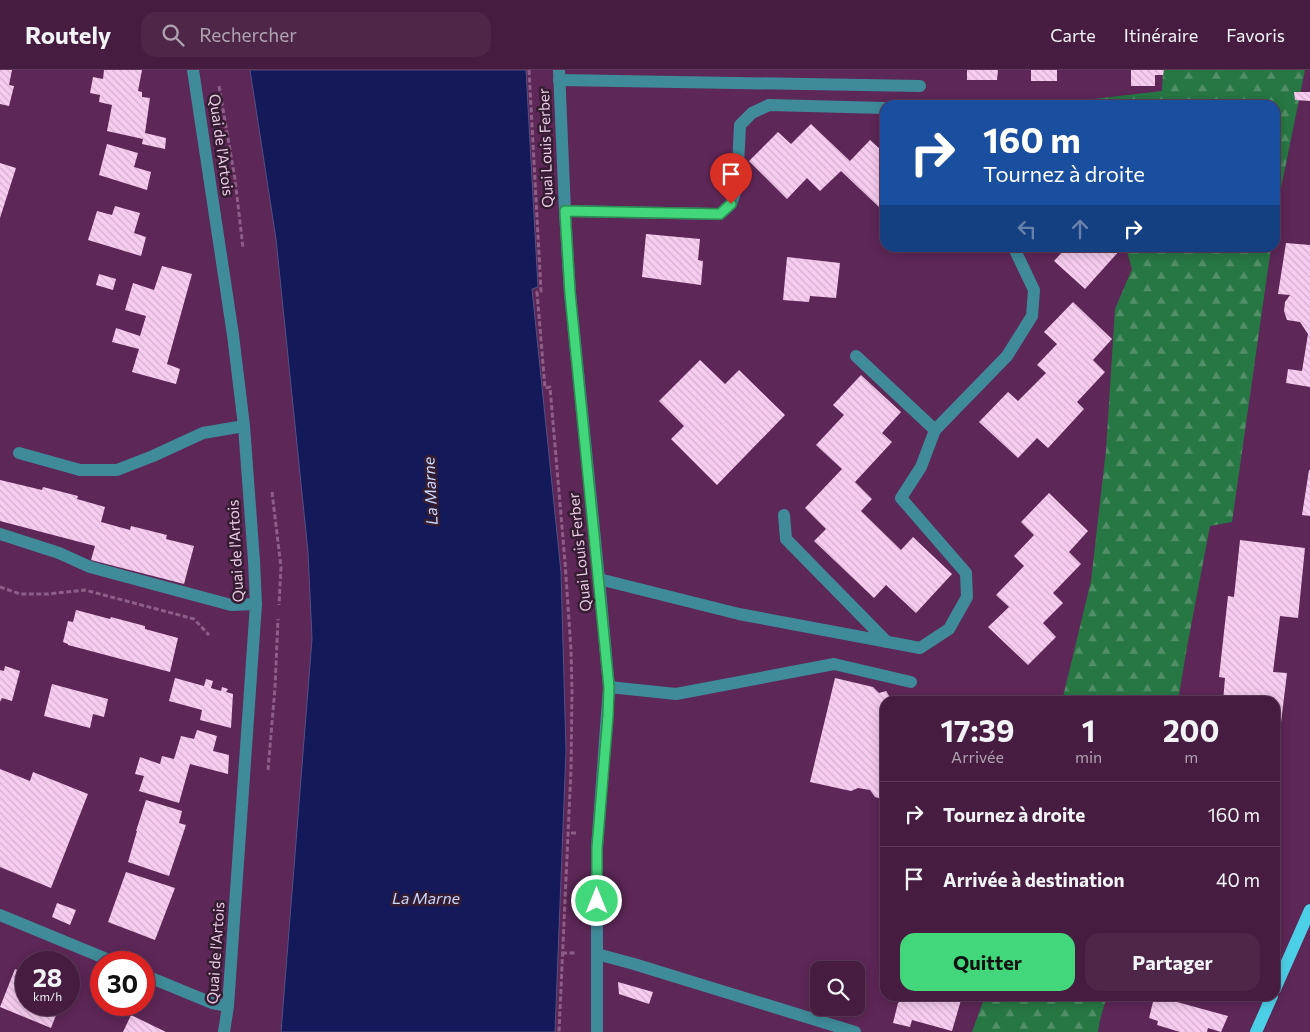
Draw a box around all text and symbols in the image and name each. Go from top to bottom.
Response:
search box [141,12,491,57]
text: Routely [25,20,111,49]
icon: search [159,21,187,49]
text: Rechercher [199,23,297,46]
text: Carte [1050,24,1096,46]
text: Itinéraire [1124,24,1198,46]
text: Favoris [1226,24,1285,46]
street label: Quai Louis Ferber [534,88,556,208]
street label: Quai de l'Artois [206,93,238,197]
text: 160 m [983,117,1081,160]
icon: right [900,120,965,185]
pin [710,153,752,204]
icon: arrive [717,160,745,188]
text: Tournez à droite [983,160,1145,187]
icon: left [1013,215,1041,243]
icon: ahead [1066,215,1094,243]
icon: right [1119,215,1147,243]
water label: La Marne [418,456,441,526]
street label: Quai Louis Ferber [564,492,594,613]
street label: Quai de l'Artois [223,499,247,603]
text: 17:39 [941,711,1014,748]
text: 1 [1082,711,1095,748]
text: 200 [1163,711,1220,748]
text: Arrivée [951,747,1004,766]
text: min [1075,747,1102,766]
text: m [1184,747,1198,766]
icon: right [900,800,928,828]
text: Tournez à droite [943,803,1085,826]
text: 160 m [1208,803,1260,826]
icon: arrive [900,865,928,893]
text: Arrivée à destination [943,868,1125,891]
text: 40 m [1216,868,1260,891]
position arrow [570,874,622,926]
water label: La Marne [392,888,461,907]
street label: Quai de l'Artois [202,901,228,1005]
button: Quitter [900,933,1075,991]
button: Partager [1085,933,1260,991]
speed limit sign: 30 [90,951,155,1016]
map controls [810,961,865,1016]
button: search [810,961,865,1016]
text: 28 [33,962,62,992]
text: km/h [33,989,62,1003]

